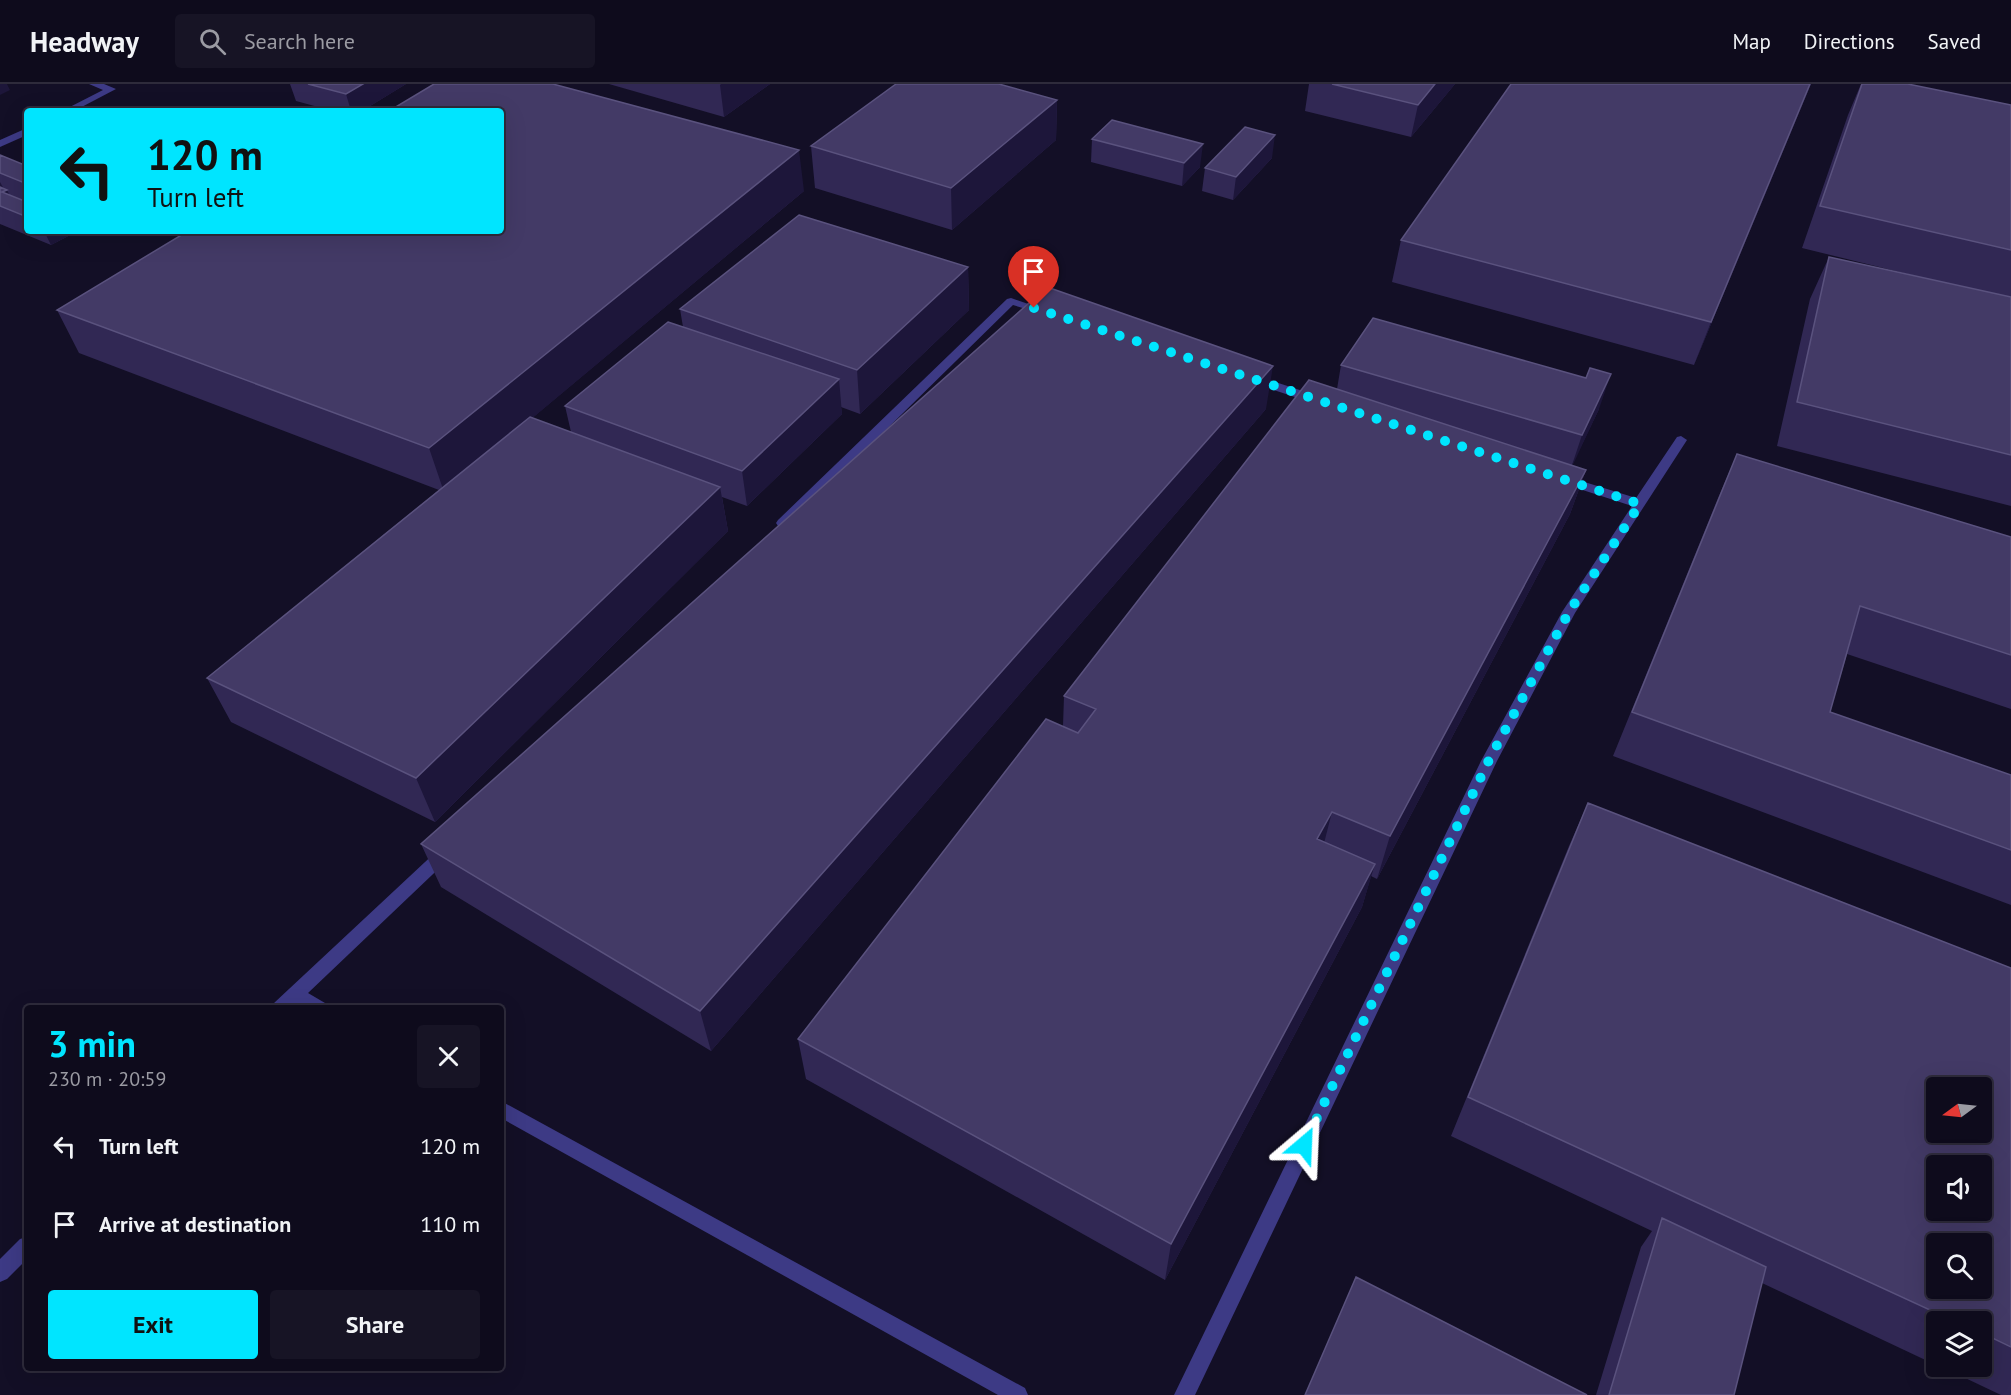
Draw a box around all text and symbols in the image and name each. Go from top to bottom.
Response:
search box [175,14,595,68]
text: Headway [30,23,139,60]
icon: search [196,25,229,58]
text: Search here [244,27,355,55]
text: Map [1732,28,1771,55]
text: Directions [1804,28,1895,55]
text: Saved [1928,28,1981,55]
text: 120 m [147,127,263,182]
icon: left [48,132,126,210]
text: Turn left [147,180,244,214]
pin [1008,246,1059,308]
icon: arrive [1017,255,1050,288]
text: 3 min [48,1020,136,1067]
button: close [417,1025,480,1088]
text: 230 m · 20:59 [48,1066,166,1092]
north arrow [1926,1077,1992,1143]
map controls [1926,1077,1992,1377]
position arrow [1272,1113,1336,1177]
icon: left [48,1130,81,1163]
text: Turn left [99,1132,179,1160]
text: 120 m [420,1132,480,1160]
button: sound [1926,1155,1992,1221]
icon: arrive [48,1208,81,1241]
text: Arrive at destination [99,1210,291,1238]
text: 110 m [420,1210,480,1238]
button: search [1926,1233,1992,1299]
button: Exit [48,1290,258,1359]
button: Share [270,1290,480,1359]
button: layers [1926,1311,1992,1377]

